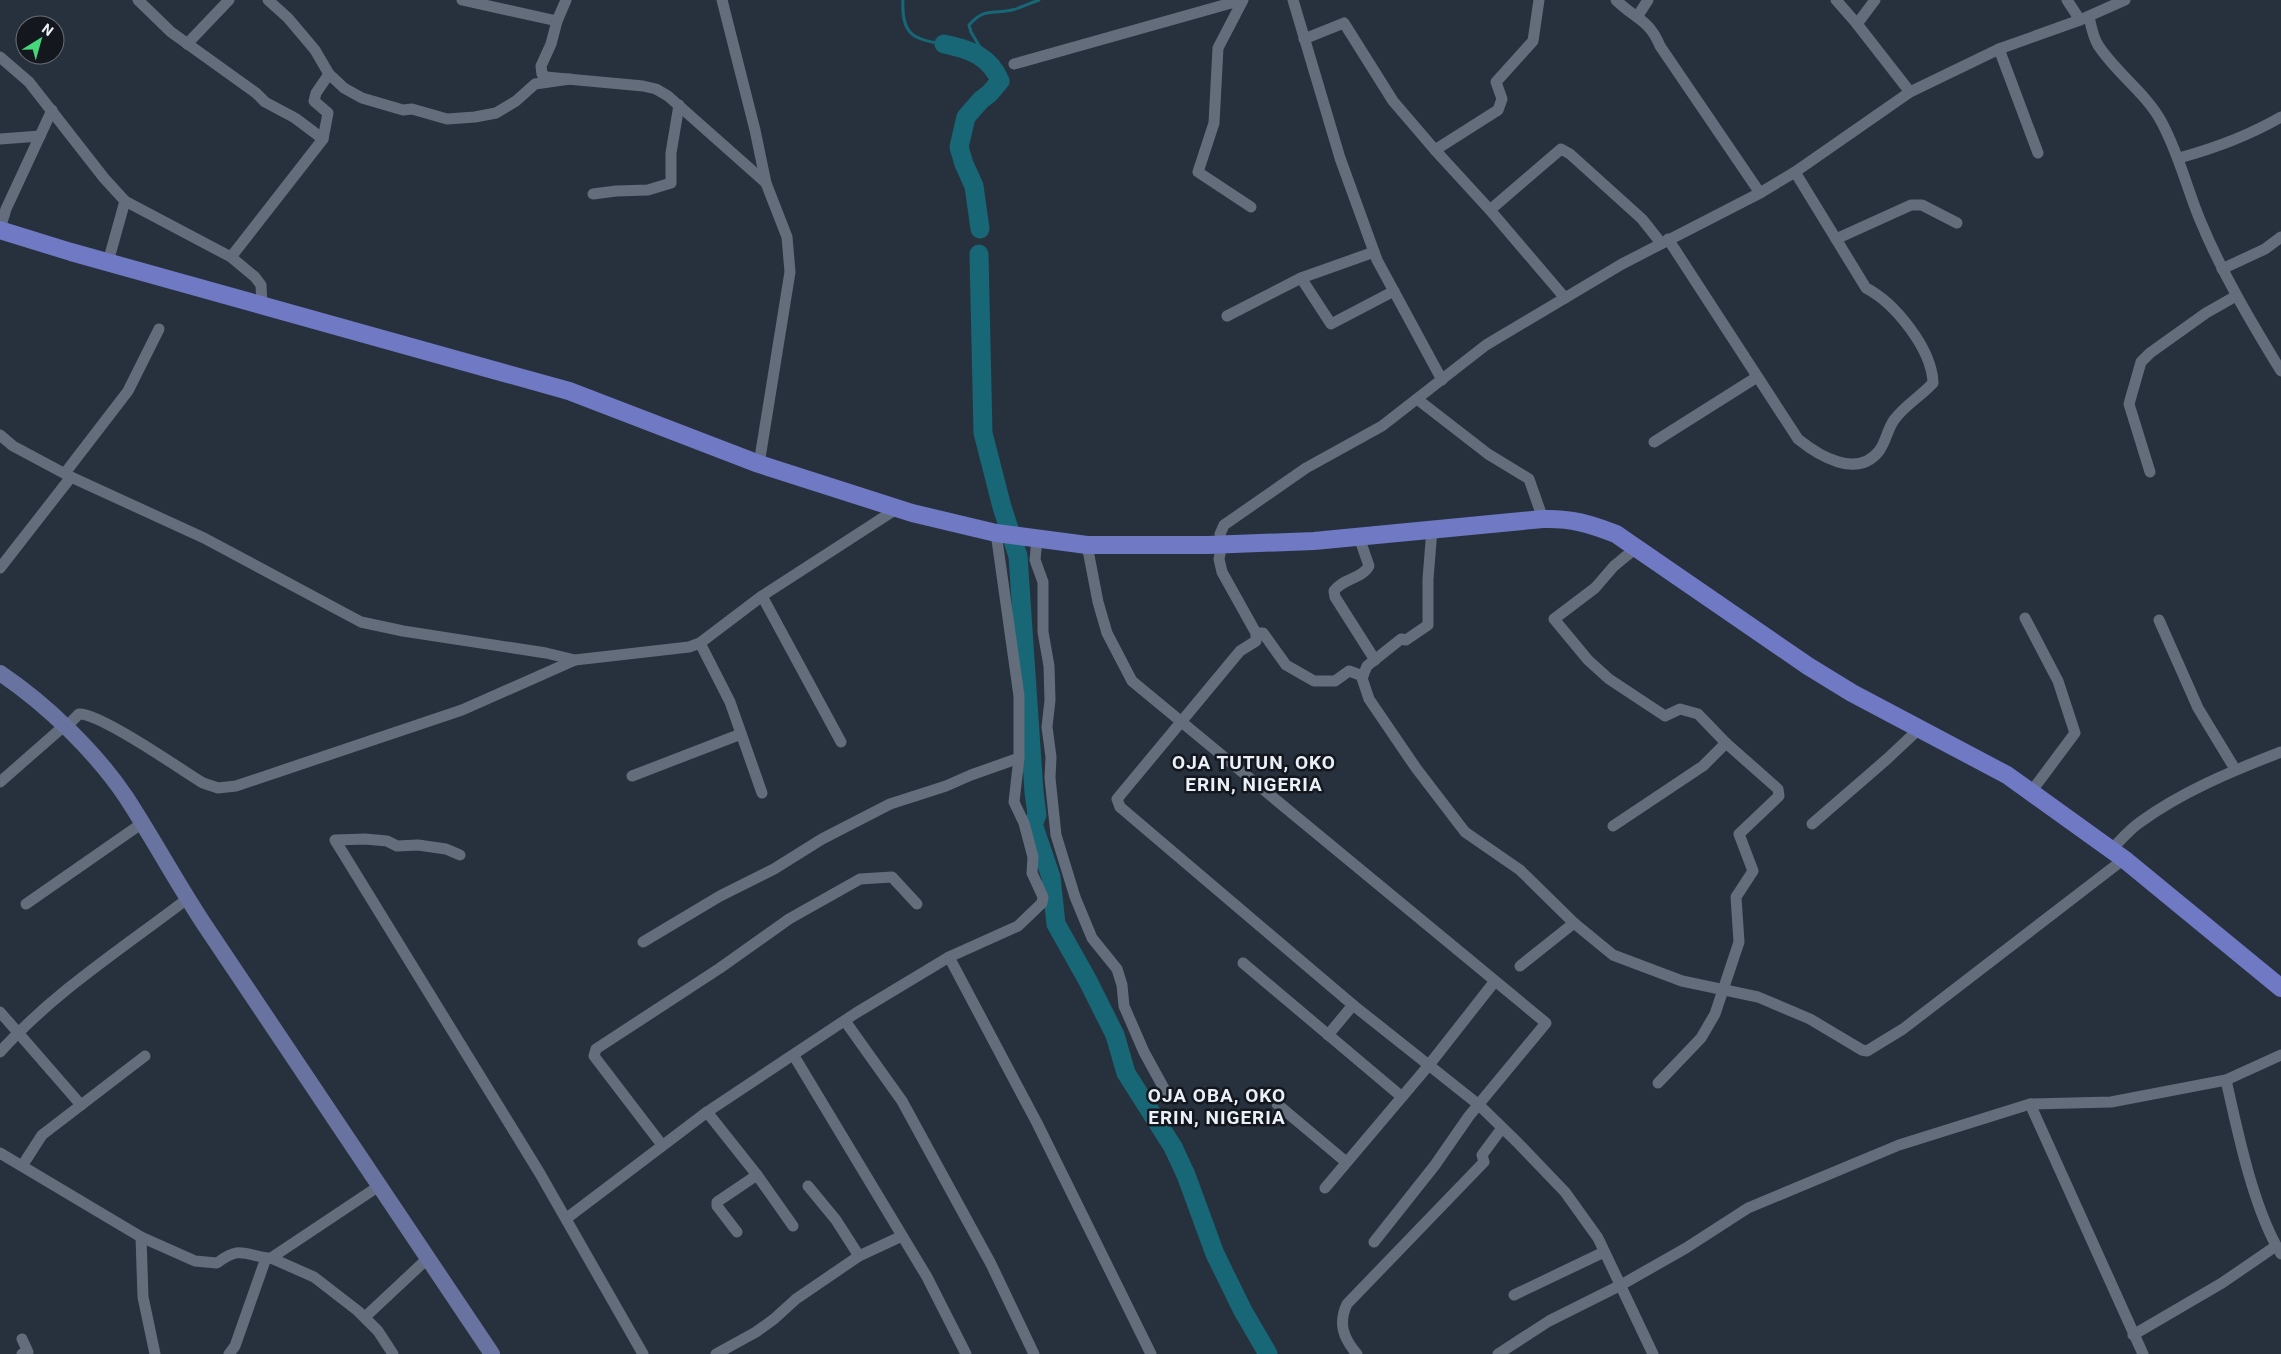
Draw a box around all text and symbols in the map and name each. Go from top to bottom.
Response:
north arrow [15,15,65,65]
text: N [39,20,57,39]
district label: OJA TUTUN, OKO ERIN, NIGERIA [1172,751,1336,796]
district label: OJA OBA, OKO ERIN, NIGERIA [1148,1084,1286,1129]

